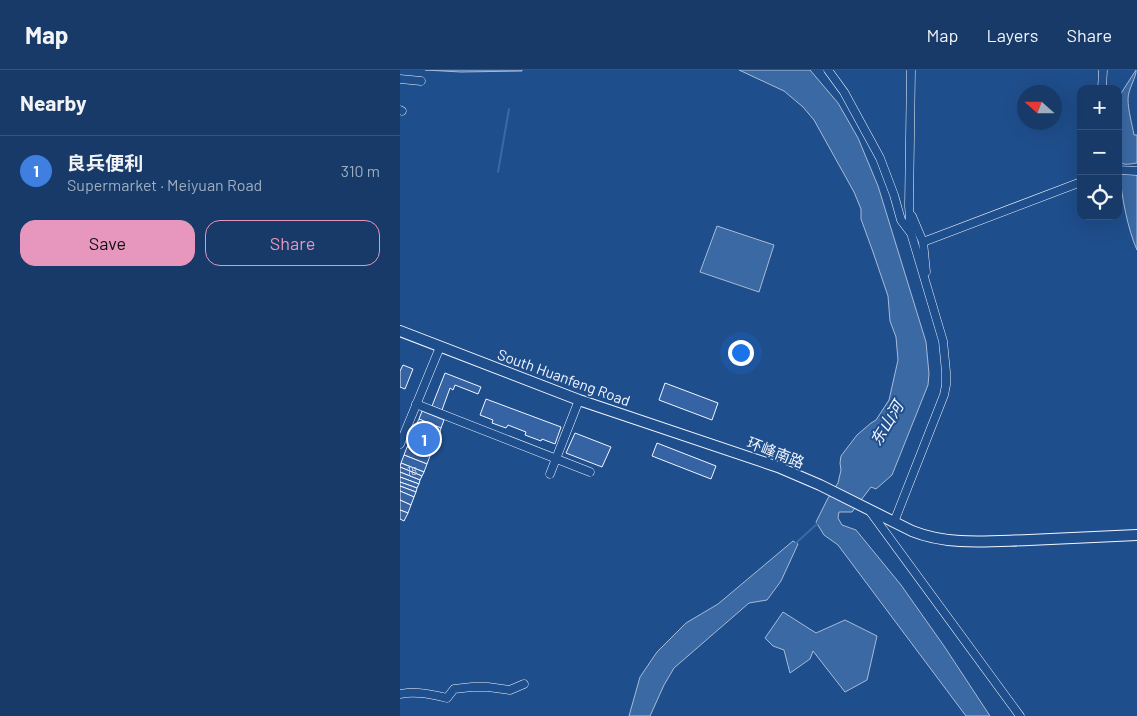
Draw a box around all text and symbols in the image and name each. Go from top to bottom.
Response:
text: Map [25,20,68,49]
text: Map [926,24,958,46]
text: Layers [986,24,1039,46]
text: Share [1067,24,1112,46]
north arrow [1017,85,1062,130]
map controls [1077,85,1122,220]
button: + [1077,85,1122,130]
text: Nearby [20,90,86,115]
button: − [1077,130,1122,175]
text: 良兵便利 [67,151,143,174]
text: 1 [33,161,39,180]
text: 310 m [341,161,380,180]
text: Supermarket · Meiyuan Road [67,175,262,194]
button: locate [1077,175,1122,220]
button: Save [20,220,195,266]
button: Share [205,220,380,266]
your location [728,340,754,366]
street label: South Huanfeng Road [495,345,633,409]
water label: 东山河 [865,395,908,448]
pin: 1 [408,420,440,458]
street label: 环峰南路 [745,433,807,471]
house number: 18 [407,463,417,477]

